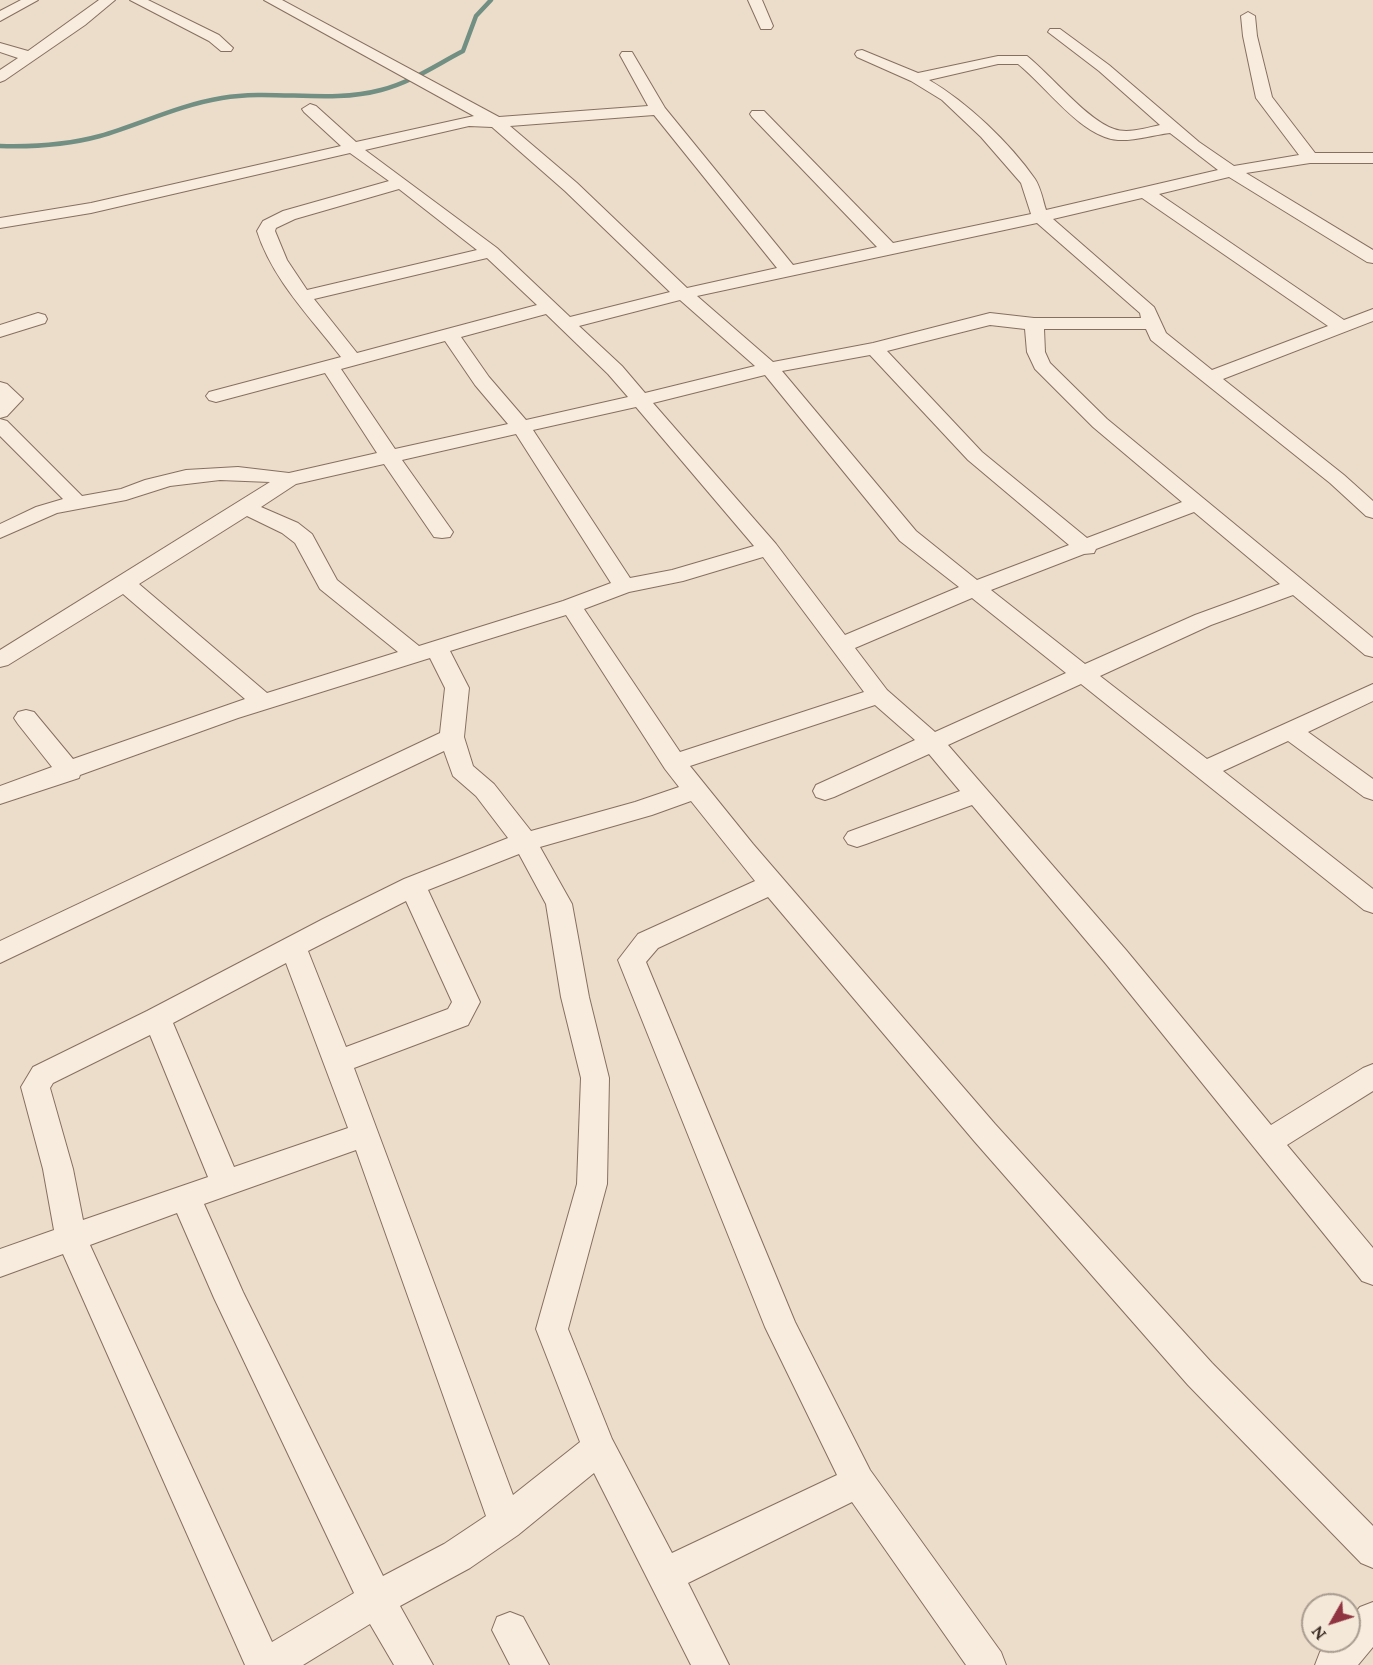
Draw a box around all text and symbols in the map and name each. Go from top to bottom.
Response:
north arrow [1301,1593,1361,1653]
text: N [1307,1622,1330,1644]

